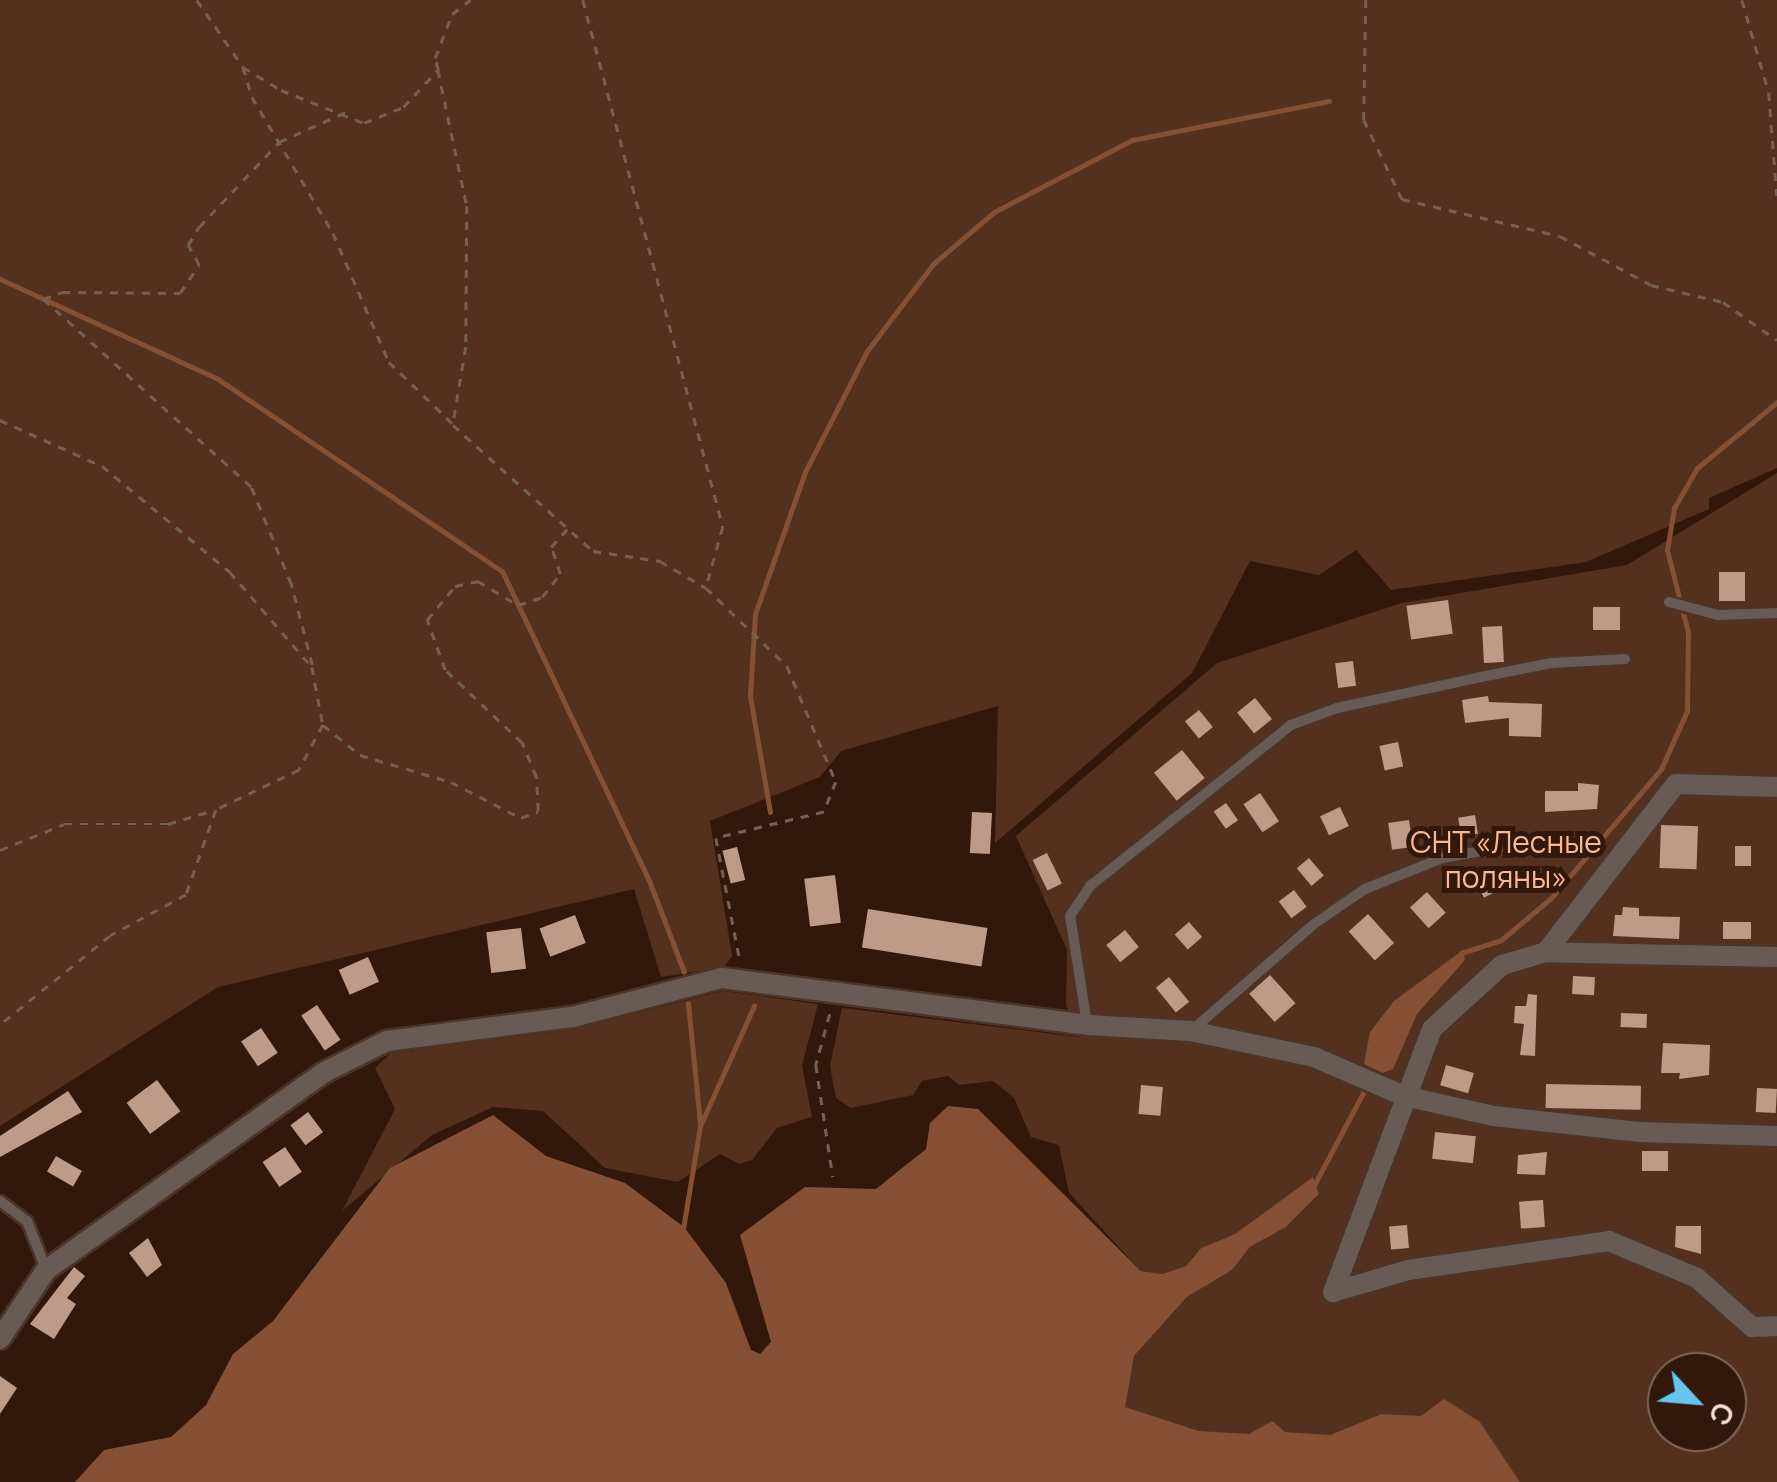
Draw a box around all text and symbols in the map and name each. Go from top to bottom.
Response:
park label: СНТ «Лесные поляны» [1410,824,1602,894]
north arrow [1647,1352,1747,1452]
text: С [1701,1397,1744,1432]

